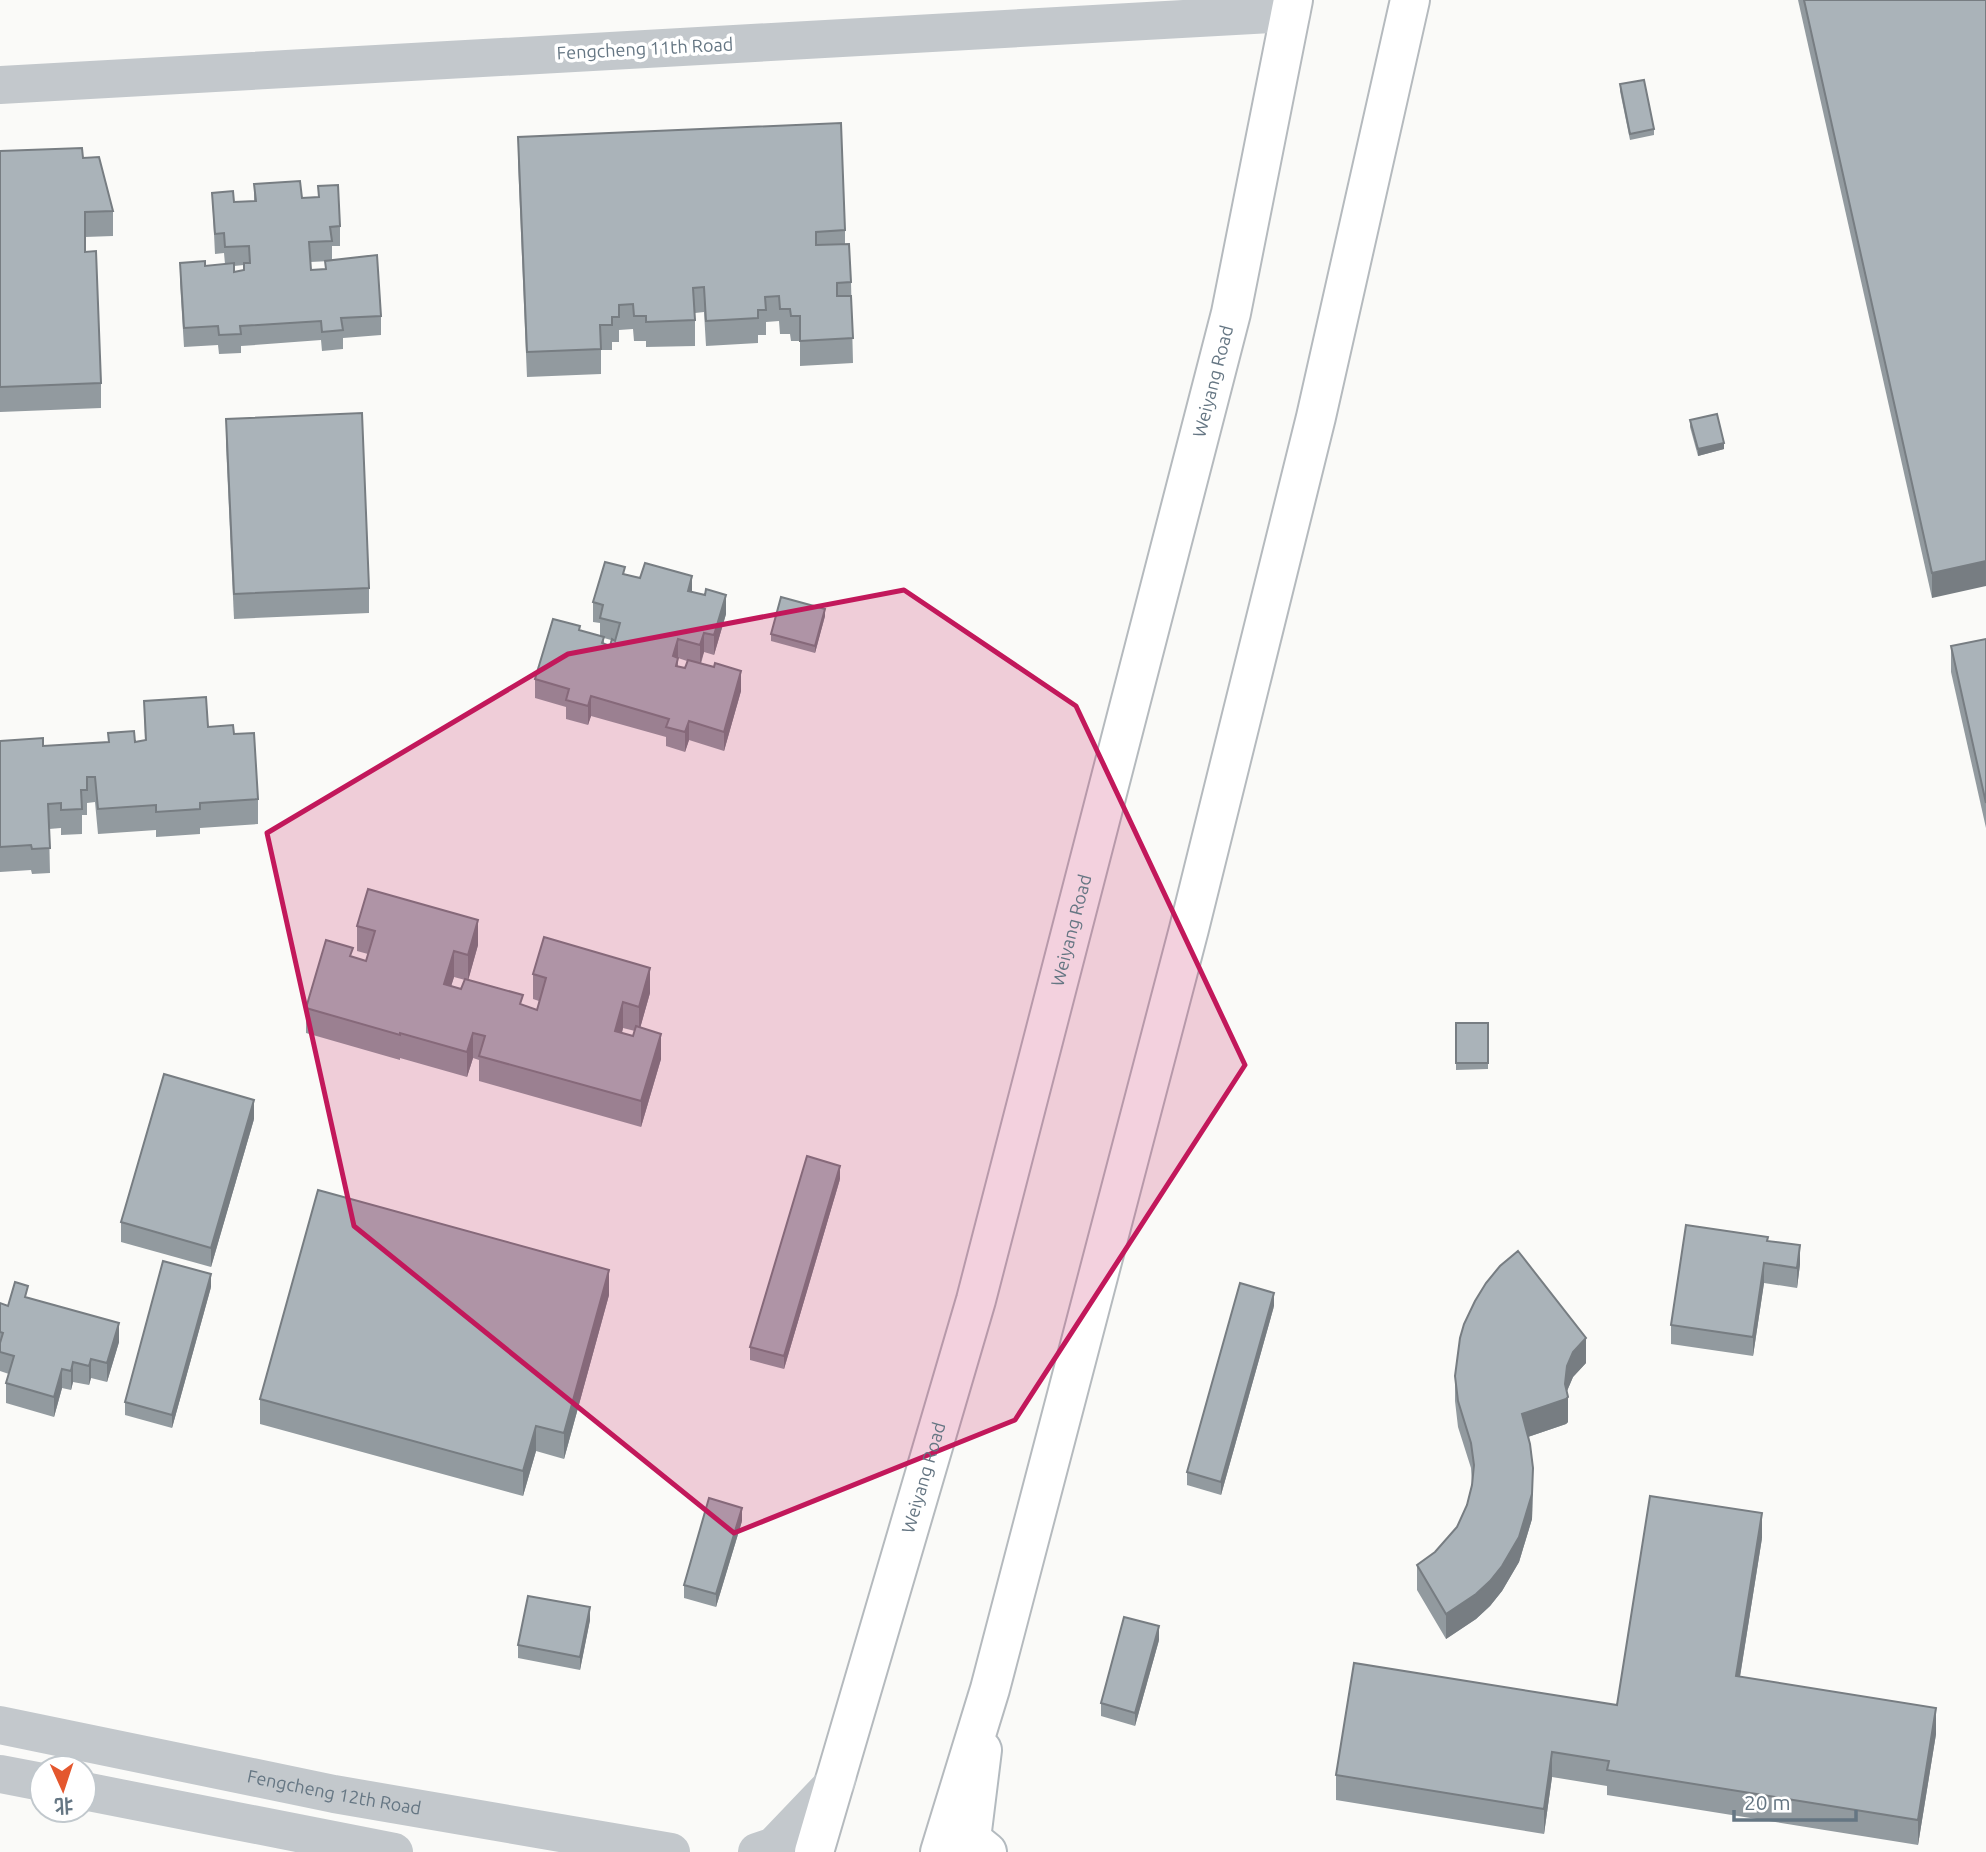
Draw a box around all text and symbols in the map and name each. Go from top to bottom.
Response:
street label: Fengcheng 11th Road [556,33,734,63]
street label: Weiyang Road [1188,323,1236,439]
street label: Weiyang Road [1046,872,1095,988]
street label: Weiyang Road [897,1420,949,1535]
north arrow [28,1754,98,1824]
street label: Fengcheng 12th Road [246,1765,423,1818]
scale bar [1734,1778,1856,1822]
text: 20 m [1744,1790,1791,1814]
text: 北 [54,1794,74,1817]

